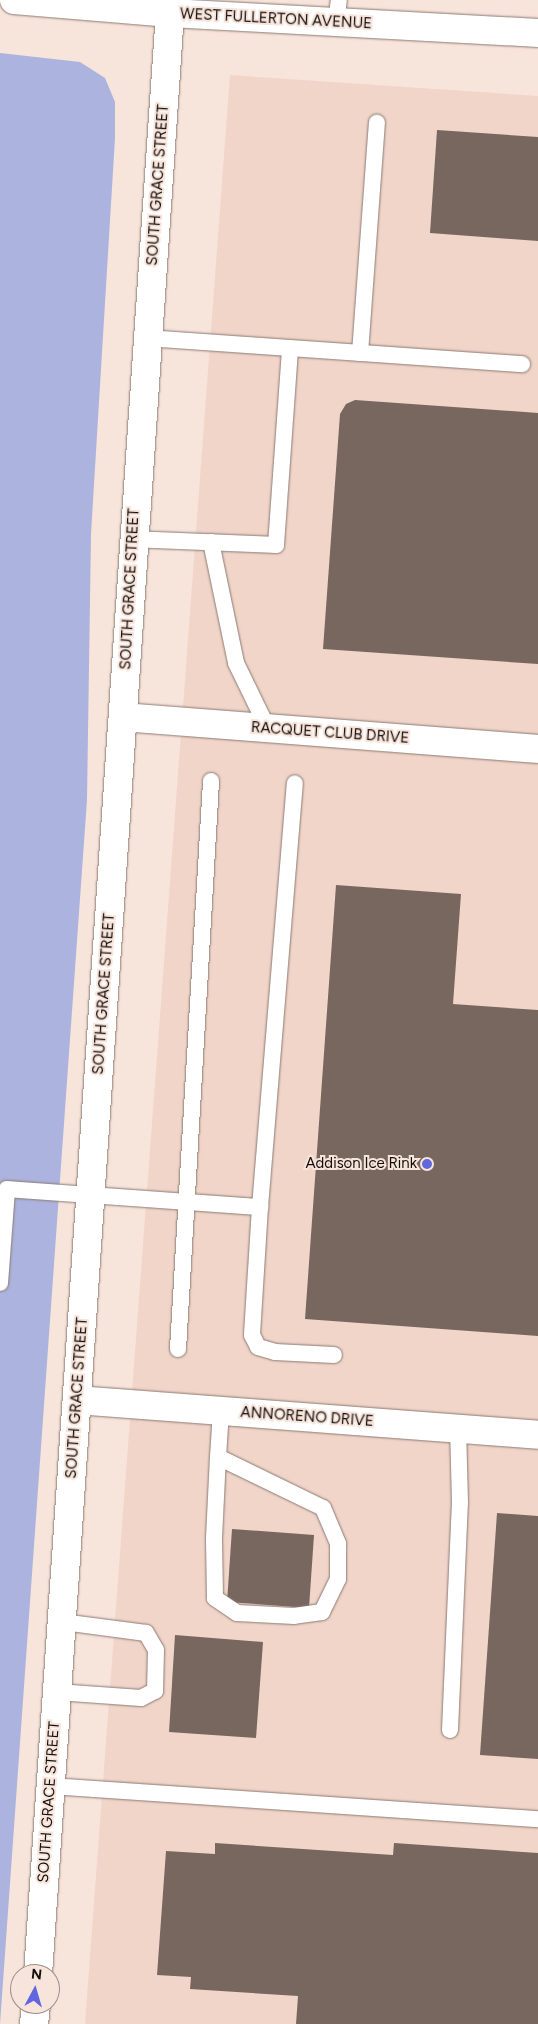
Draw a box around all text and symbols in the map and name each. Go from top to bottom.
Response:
street label: WEST FULLERTON AVENUE [180,5,372,33]
street label: SOUTH GRACE STREET [143,104,173,266]
street label: SOUTH GRACE STREET [117,508,143,670]
street label: RACQUET CLUB DRIVE [250,718,410,748]
street label: SOUTH GRACE STREET [89,913,119,1075]
place label: Addison Ice Rink [306,1155,417,1173]
marker: Addison Ice Rink [421,1158,433,1170]
street label: SOUTH GRACE STREET [62,1317,92,1479]
street label: ANNORENO DRIVE [240,1403,374,1431]
street label: SOUTH GRACE STREET [34,1721,64,1883]
north arrow [10,1964,60,2014]
text: N [30,1966,43,1984]

